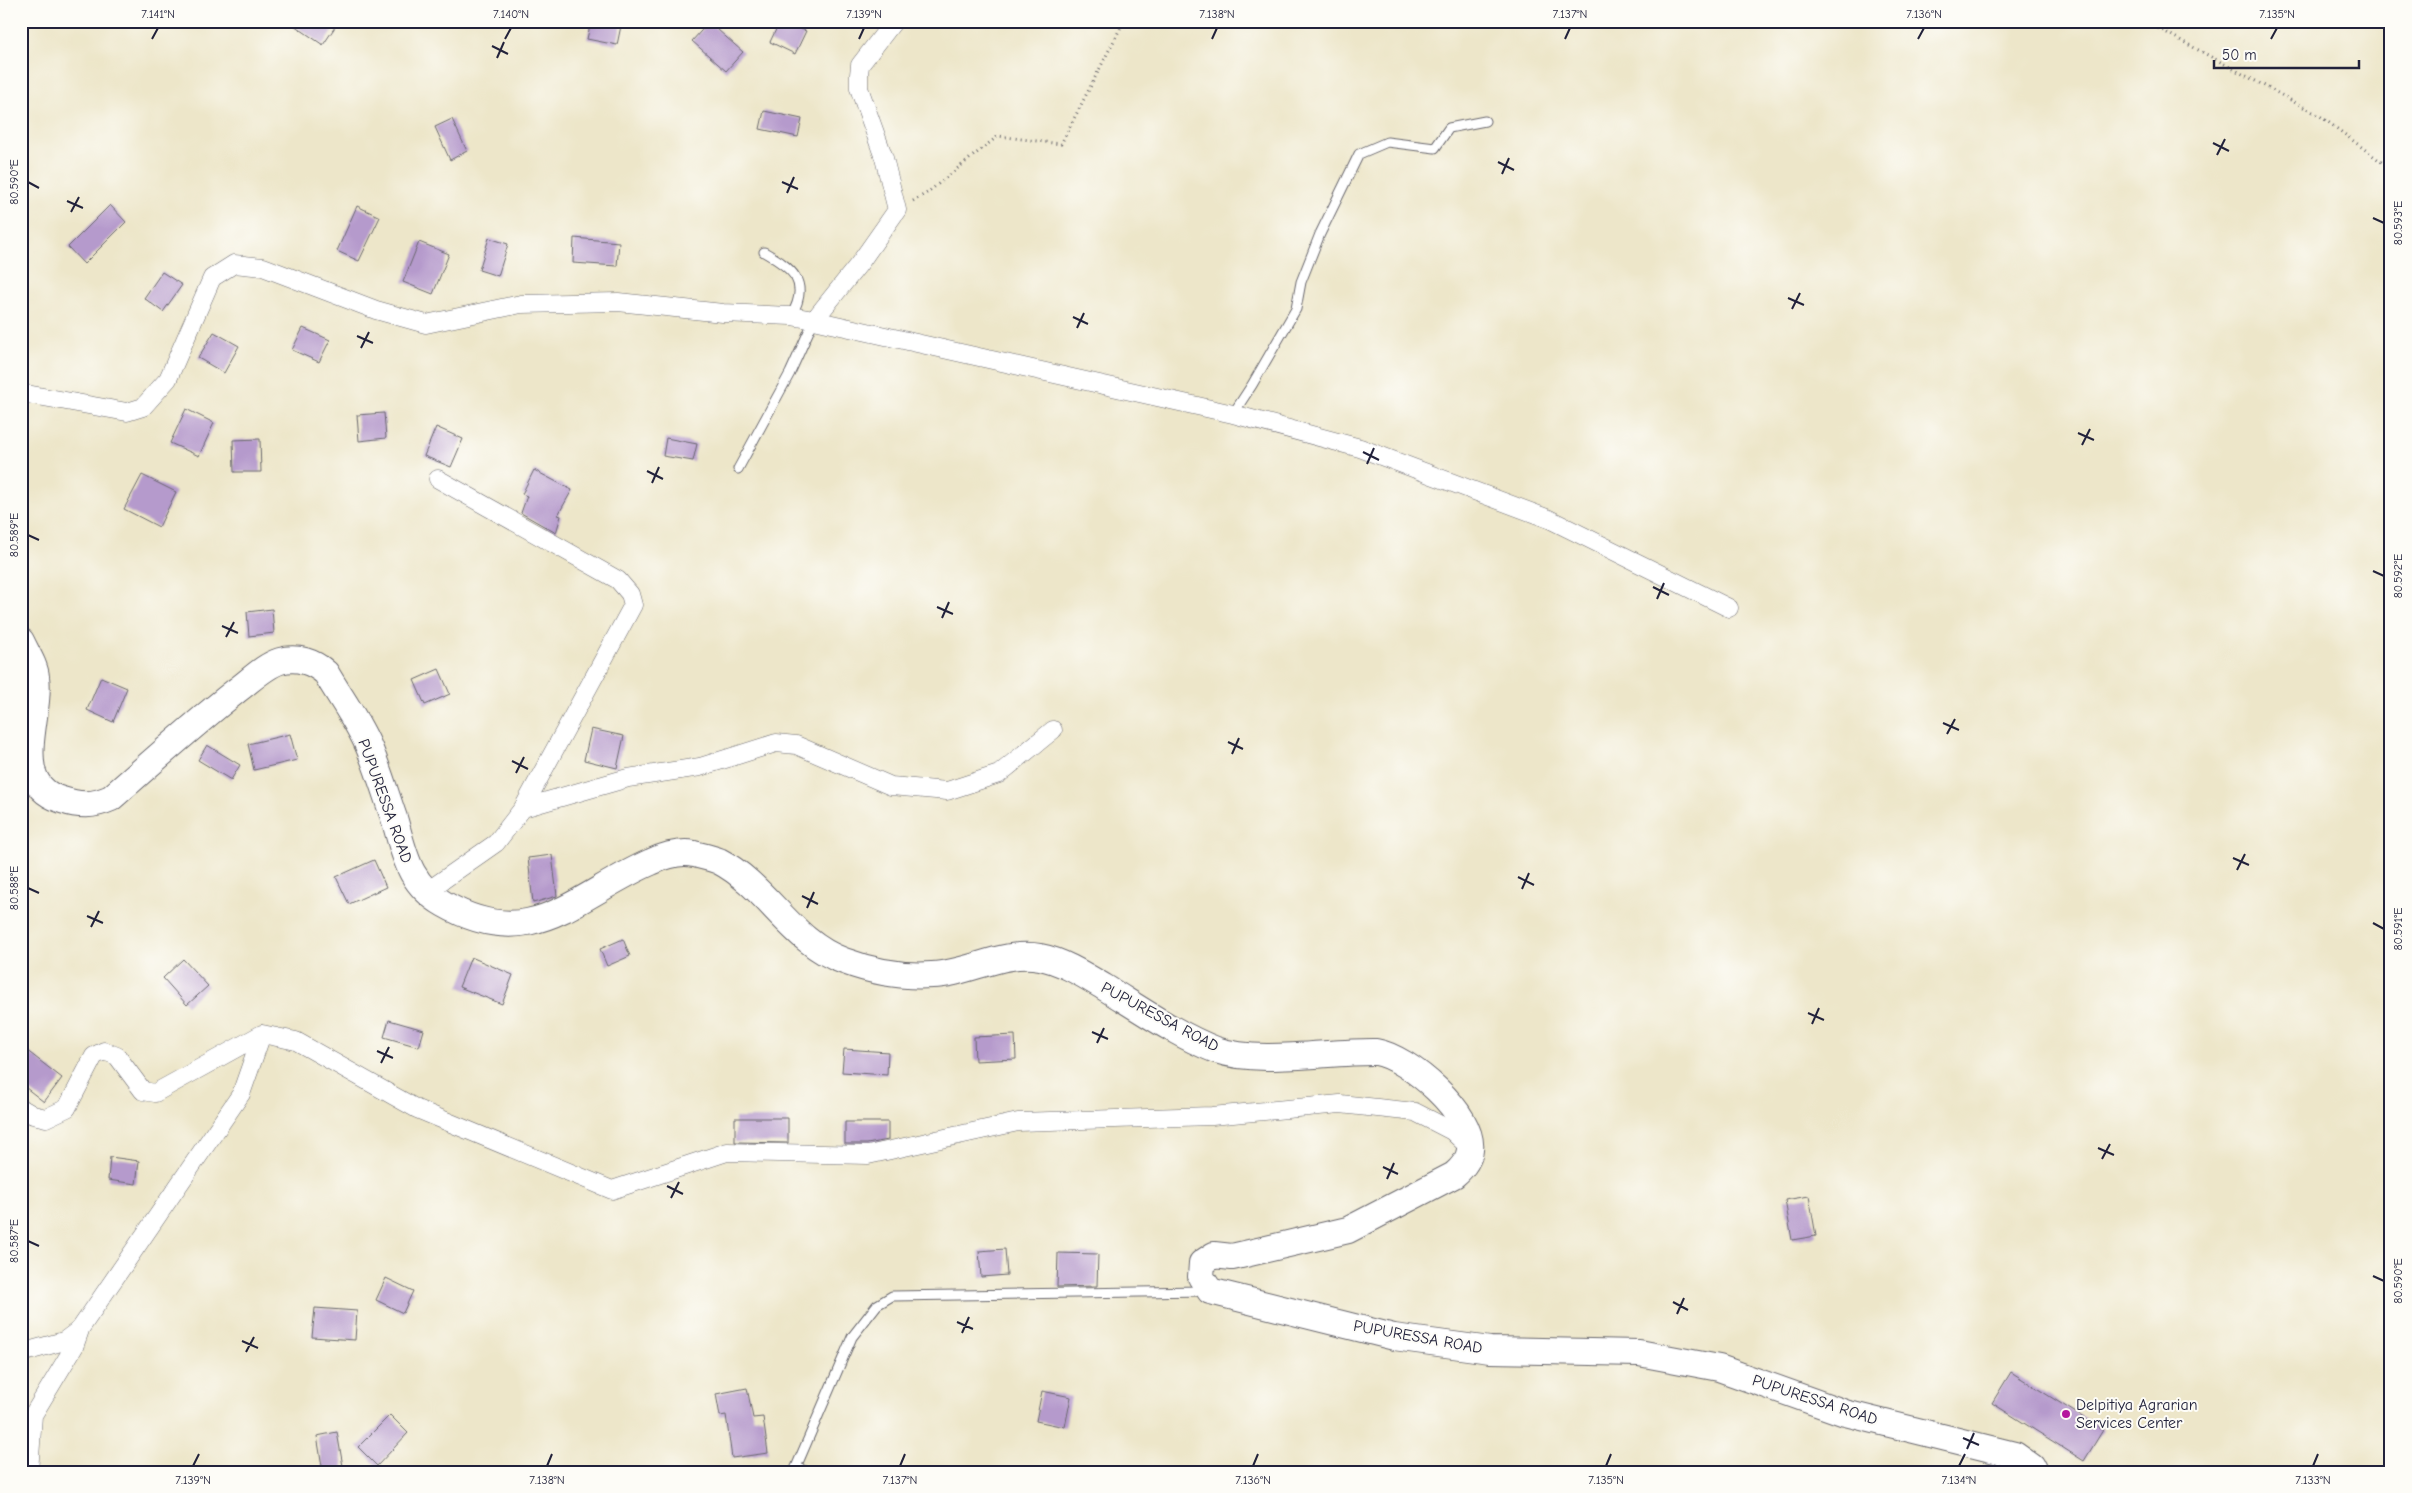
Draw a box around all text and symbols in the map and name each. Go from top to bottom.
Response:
text: 7.141°N [141,7,175,21]
text: 7.140°N [493,7,529,21]
text: 7.139°N [846,7,882,21]
text: 7.138°N [1199,7,1235,21]
text: 7.137°N [1553,7,1587,21]
text: 7.136°N [1906,7,1942,21]
text: 7.135°N [2259,7,2295,21]
scale bar [2214,38,2360,70]
text: 50 m [2222,46,2257,64]
text: 80.590°E [7,159,21,205]
text: 80.593°E [2391,201,2405,245]
text: 80.589°E [7,513,21,557]
text: 80.592°E [2391,554,2405,598]
street label: PUPURESSA ROAD [354,737,416,865]
text: 80.588°E [7,866,21,910]
text: 80.591°E [2391,907,2405,951]
street label: PUPURESSA ROAD [1098,978,1222,1056]
text: 80.587°E [7,1219,21,1263]
text: 80.590°E [2391,1258,2405,1304]
street label: PUPURESSA ROAD [1352,1317,1484,1357]
street label: PUPURESSA ROAD [1750,1371,1880,1429]
place label: Delpitiya Agrarian Services Center [2076,1396,2198,1432]
marker: Delpitiya Agrarian Services Center [2060,1408,2072,1420]
text: 7.139°N [175,1473,211,1487]
text: 7.138°N [529,1473,565,1487]
text: 7.137°N [883,1473,917,1487]
text: 7.136°N [1235,1473,1271,1487]
text: 7.135°N [1588,1473,1624,1487]
text: 7.134°N [1941,1473,1977,1487]
text: 7.133°N [2295,1473,2331,1487]

